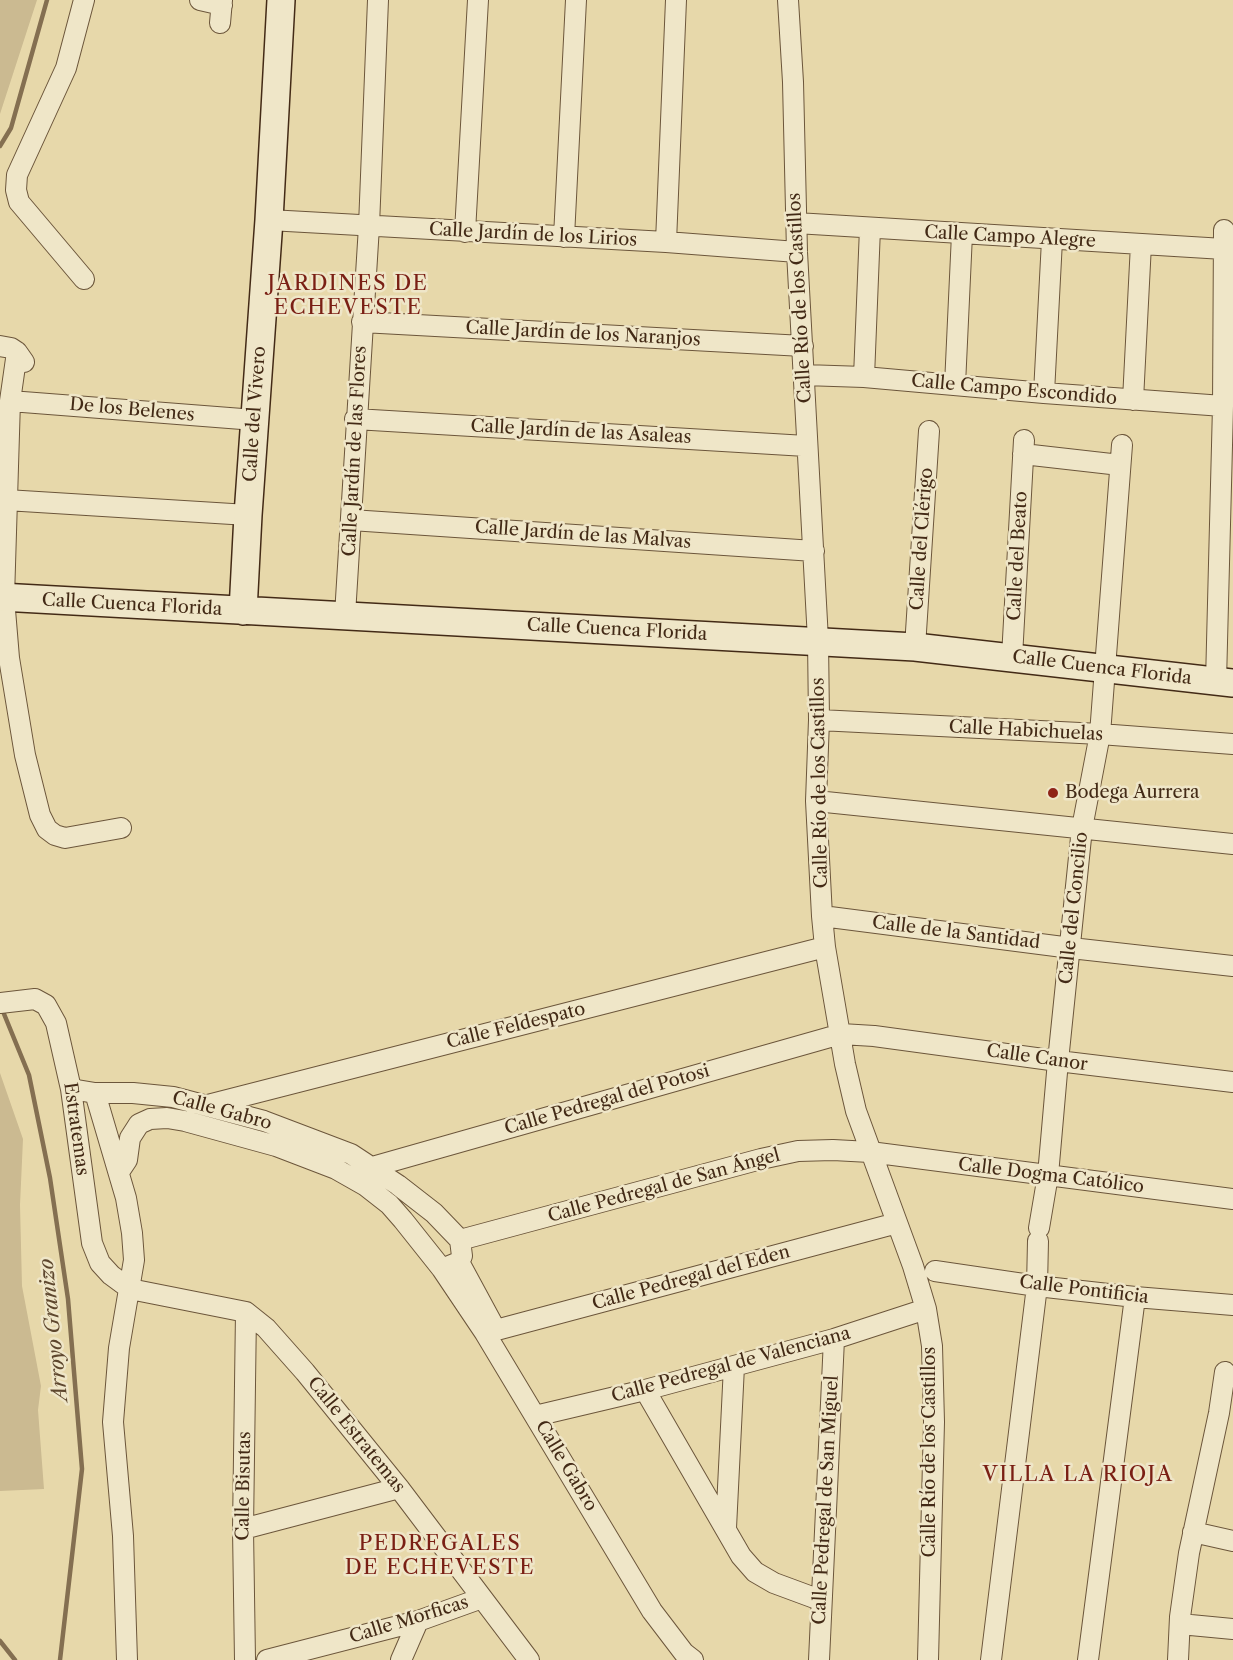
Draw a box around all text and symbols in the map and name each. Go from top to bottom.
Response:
street label: Calle Río de los Castillos [784,192,816,404]
street label: Calle Jardín de los Lirios [428,219,638,251]
street label: Calle Campo Alegre [924,222,1096,252]
district label: JARDINES DE ECHEVESTE [268,271,428,321]
street label: Calle Jardín de los Naranjos [465,317,701,351]
street label: Calle del Vivero [239,345,271,483]
street label: Calle Jardín de las Flores [339,345,371,557]
street label: Calle Campo Escondido [910,370,1118,410]
street label: De los Belenes [68,394,196,426]
street label: Calle Jardín de las Asaleas [470,415,692,449]
street label: Calle del Clérigo [906,467,938,611]
street label: Calle del Beato [1004,491,1032,621]
street label: Calle Jardín de las Malvas [474,517,692,553]
street label: Calle Cuenca Florida [41,589,223,621]
street label: Calle Cuenca Florida [526,614,708,646]
street label: Calle Cuenca Florida [1011,646,1193,690]
street label: Calle Río de los Castillos [807,677,833,889]
street label: Calle Habichuelas [948,716,1104,746]
place label: Bodega Aurrera [1065,782,1200,804]
marker: Bodega Aurrera [1046,786,1060,800]
street label: Calle del Concilio [1055,831,1093,985]
street label: Calle de la Santidad [871,912,1041,954]
street label: Calle Feldespato [444,998,588,1054]
street label: Calle Canor [985,1040,1089,1076]
street label: Calle Pedregal del Potosi [502,1060,712,1140]
street label: Estratemas [59,1081,93,1177]
street label: Calle Gabro [170,1087,274,1135]
street label: Calle Pedregal de San Ángel [546,1145,782,1227]
street label: Calle Dogma Católico [957,1154,1145,1198]
street label: Calle Pedregal del Eden [590,1241,792,1315]
water label: Arroyo Granizo [35,1257,73,1403]
street label: Calle Pontificia [1018,1271,1150,1309]
street label: Calle Pedregal de Valenciana [609,1323,853,1407]
street label: Calle Río de los Castillos [919,1347,941,1557]
street label: Calle Estratemas [303,1373,409,1497]
street label: Calle Pedregal de San Miguel [809,1375,843,1625]
street label: Calle Gabro [530,1417,602,1515]
street label: Calle Bisutas [232,1431,256,1541]
district label: VILLA LA RIOJA [982,1462,1174,1488]
district label: PEDREGALES DE ECHEVESTE [345,1531,535,1581]
street label: Calle Morficas [347,1592,471,1648]

